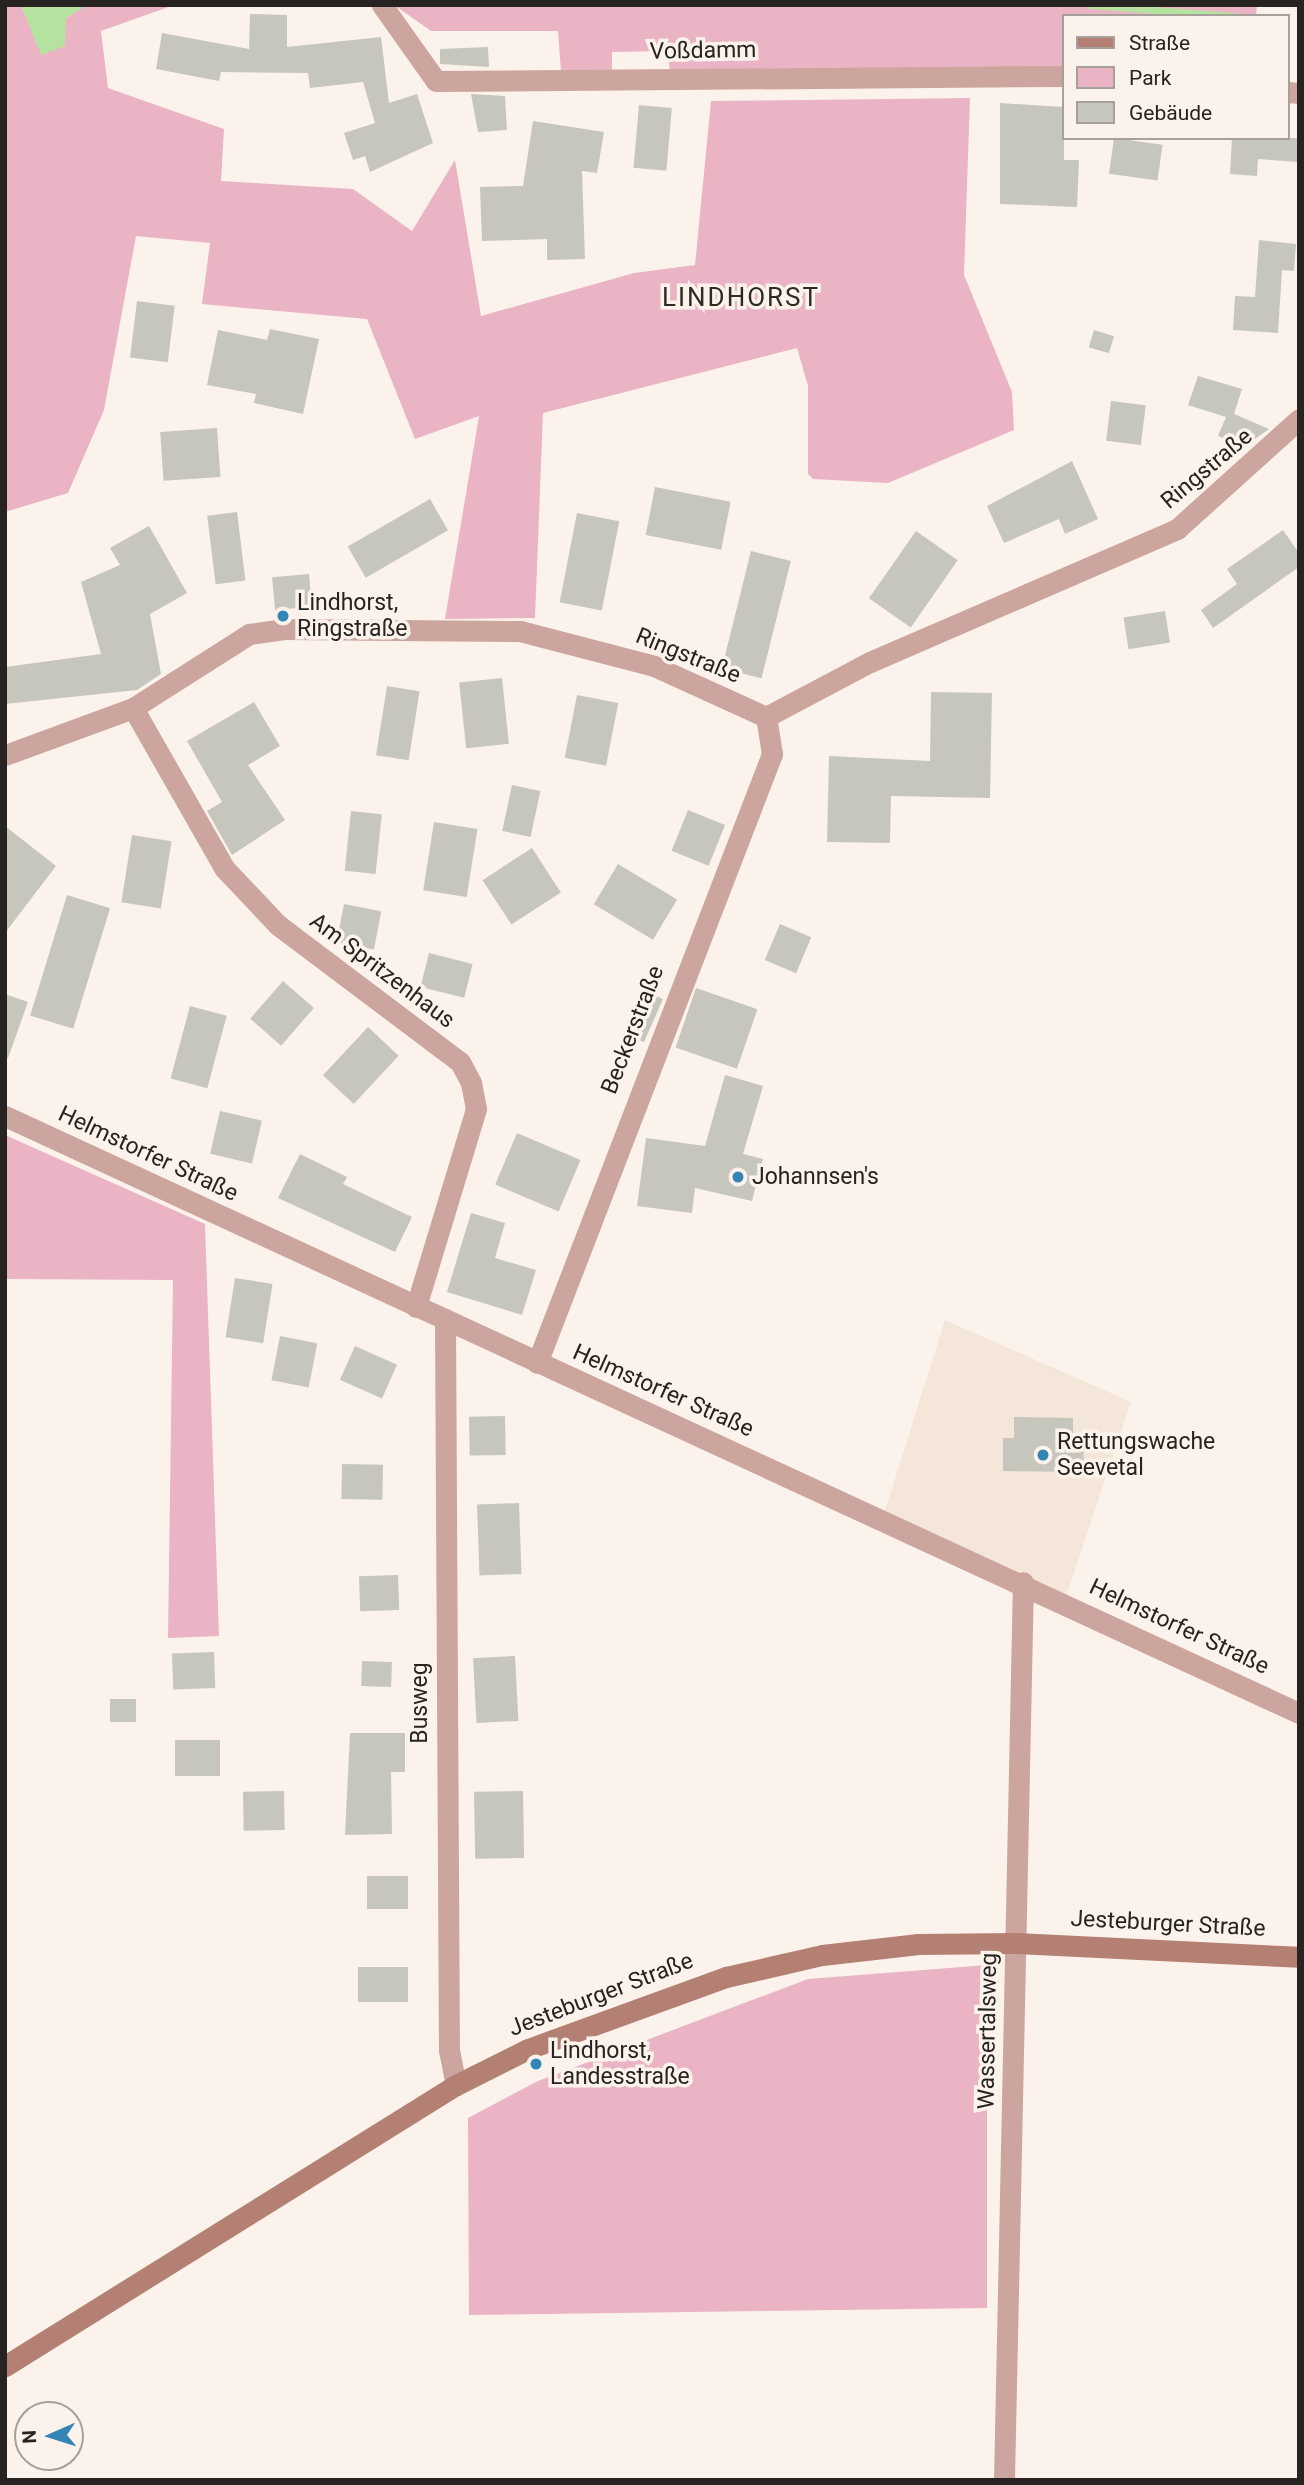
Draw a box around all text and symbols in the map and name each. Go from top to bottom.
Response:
legend [1062,14,1290,140]
text: Straße [1129,31,1190,55]
street label: Voßdamm [649,36,757,66]
text: Park [1129,66,1171,90]
text: Gebäude [1129,101,1212,125]
district label: LINDHORST [663,282,819,314]
street label: Ringstraße [1156,423,1258,515]
place label: Lindhorst, Ringstraße [297,589,408,643]
marker: Lindhorst, Ringstraße [275,608,291,624]
street label: Ringstraße [632,623,744,689]
street label: Am Spritzenhaus [304,908,460,1034]
street label: Beckerstraße [596,962,670,1098]
street label: Helmstorfer Straße [54,1100,242,1208]
place label: Johannsen's [752,1163,879,1191]
marker: Johannsen's [730,1169,746,1185]
street label: Helmstorfer Straße [568,1339,758,1443]
place label: Rettungswache Seevetal [1057,1428,1215,1482]
marker: Rettungswache Seevetal [1035,1447,1051,1463]
street label: Helmstorfer Straße [1085,1573,1273,1681]
street label: Busweg [406,1662,434,1744]
street label: Jesteburger Straße [1070,1905,1266,1943]
street label: Jesteburger Straße [505,1947,697,2043]
street label: Wassertalsweg [973,1952,1003,2110]
place label: Lindhorst, Landesstraße [550,2037,690,2091]
marker: Lindhorst, Landesstraße [528,2056,544,2072]
north arrow [14,2401,84,2471]
text: N [18,2430,41,2444]

